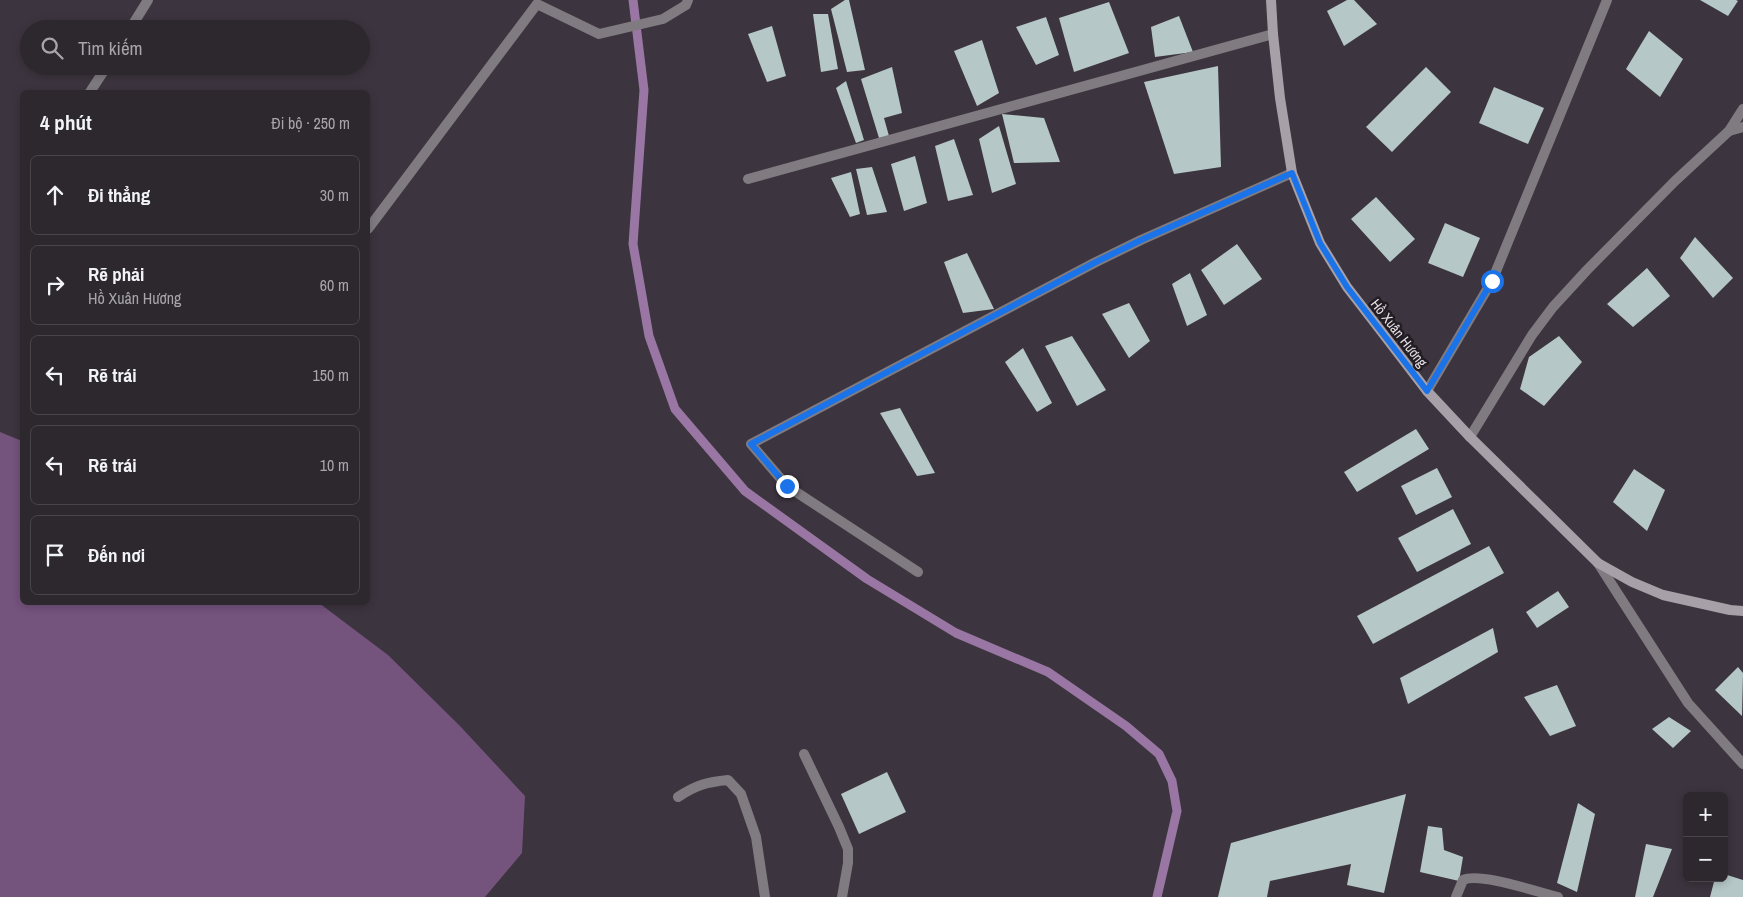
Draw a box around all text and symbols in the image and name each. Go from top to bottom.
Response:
search box [20,20,370,75]
icon: search [38,34,66,62]
text: Tìm kiếm [78,35,143,61]
text: 4 phút [40,108,92,137]
text: Đi bộ · 250 m [271,112,350,134]
icon: ahead [41,181,69,209]
text: Đi thẳng [88,182,150,208]
text: 30 m [320,184,349,206]
text: Rẽ phải [88,261,144,287]
route start [1481,270,1504,293]
icon: right [41,271,69,299]
text: 60 m [320,274,349,296]
text: Hồ Xuân Hương [88,287,181,309]
street label: Hồ Xuân Hương [1367,295,1432,371]
icon: left [41,361,69,389]
text: Rẽ trái [88,362,137,388]
text: 150 m [313,364,349,386]
icon: left [41,451,69,479]
text: Rẽ trái [88,452,137,478]
text: 10 m [320,454,349,476]
route end [776,475,799,498]
icon: arrive [41,541,69,569]
text: Đến nơi [88,542,145,568]
map controls [1683,792,1728,882]
button: + [1683,792,1728,837]
button: − [1683,837,1728,882]

